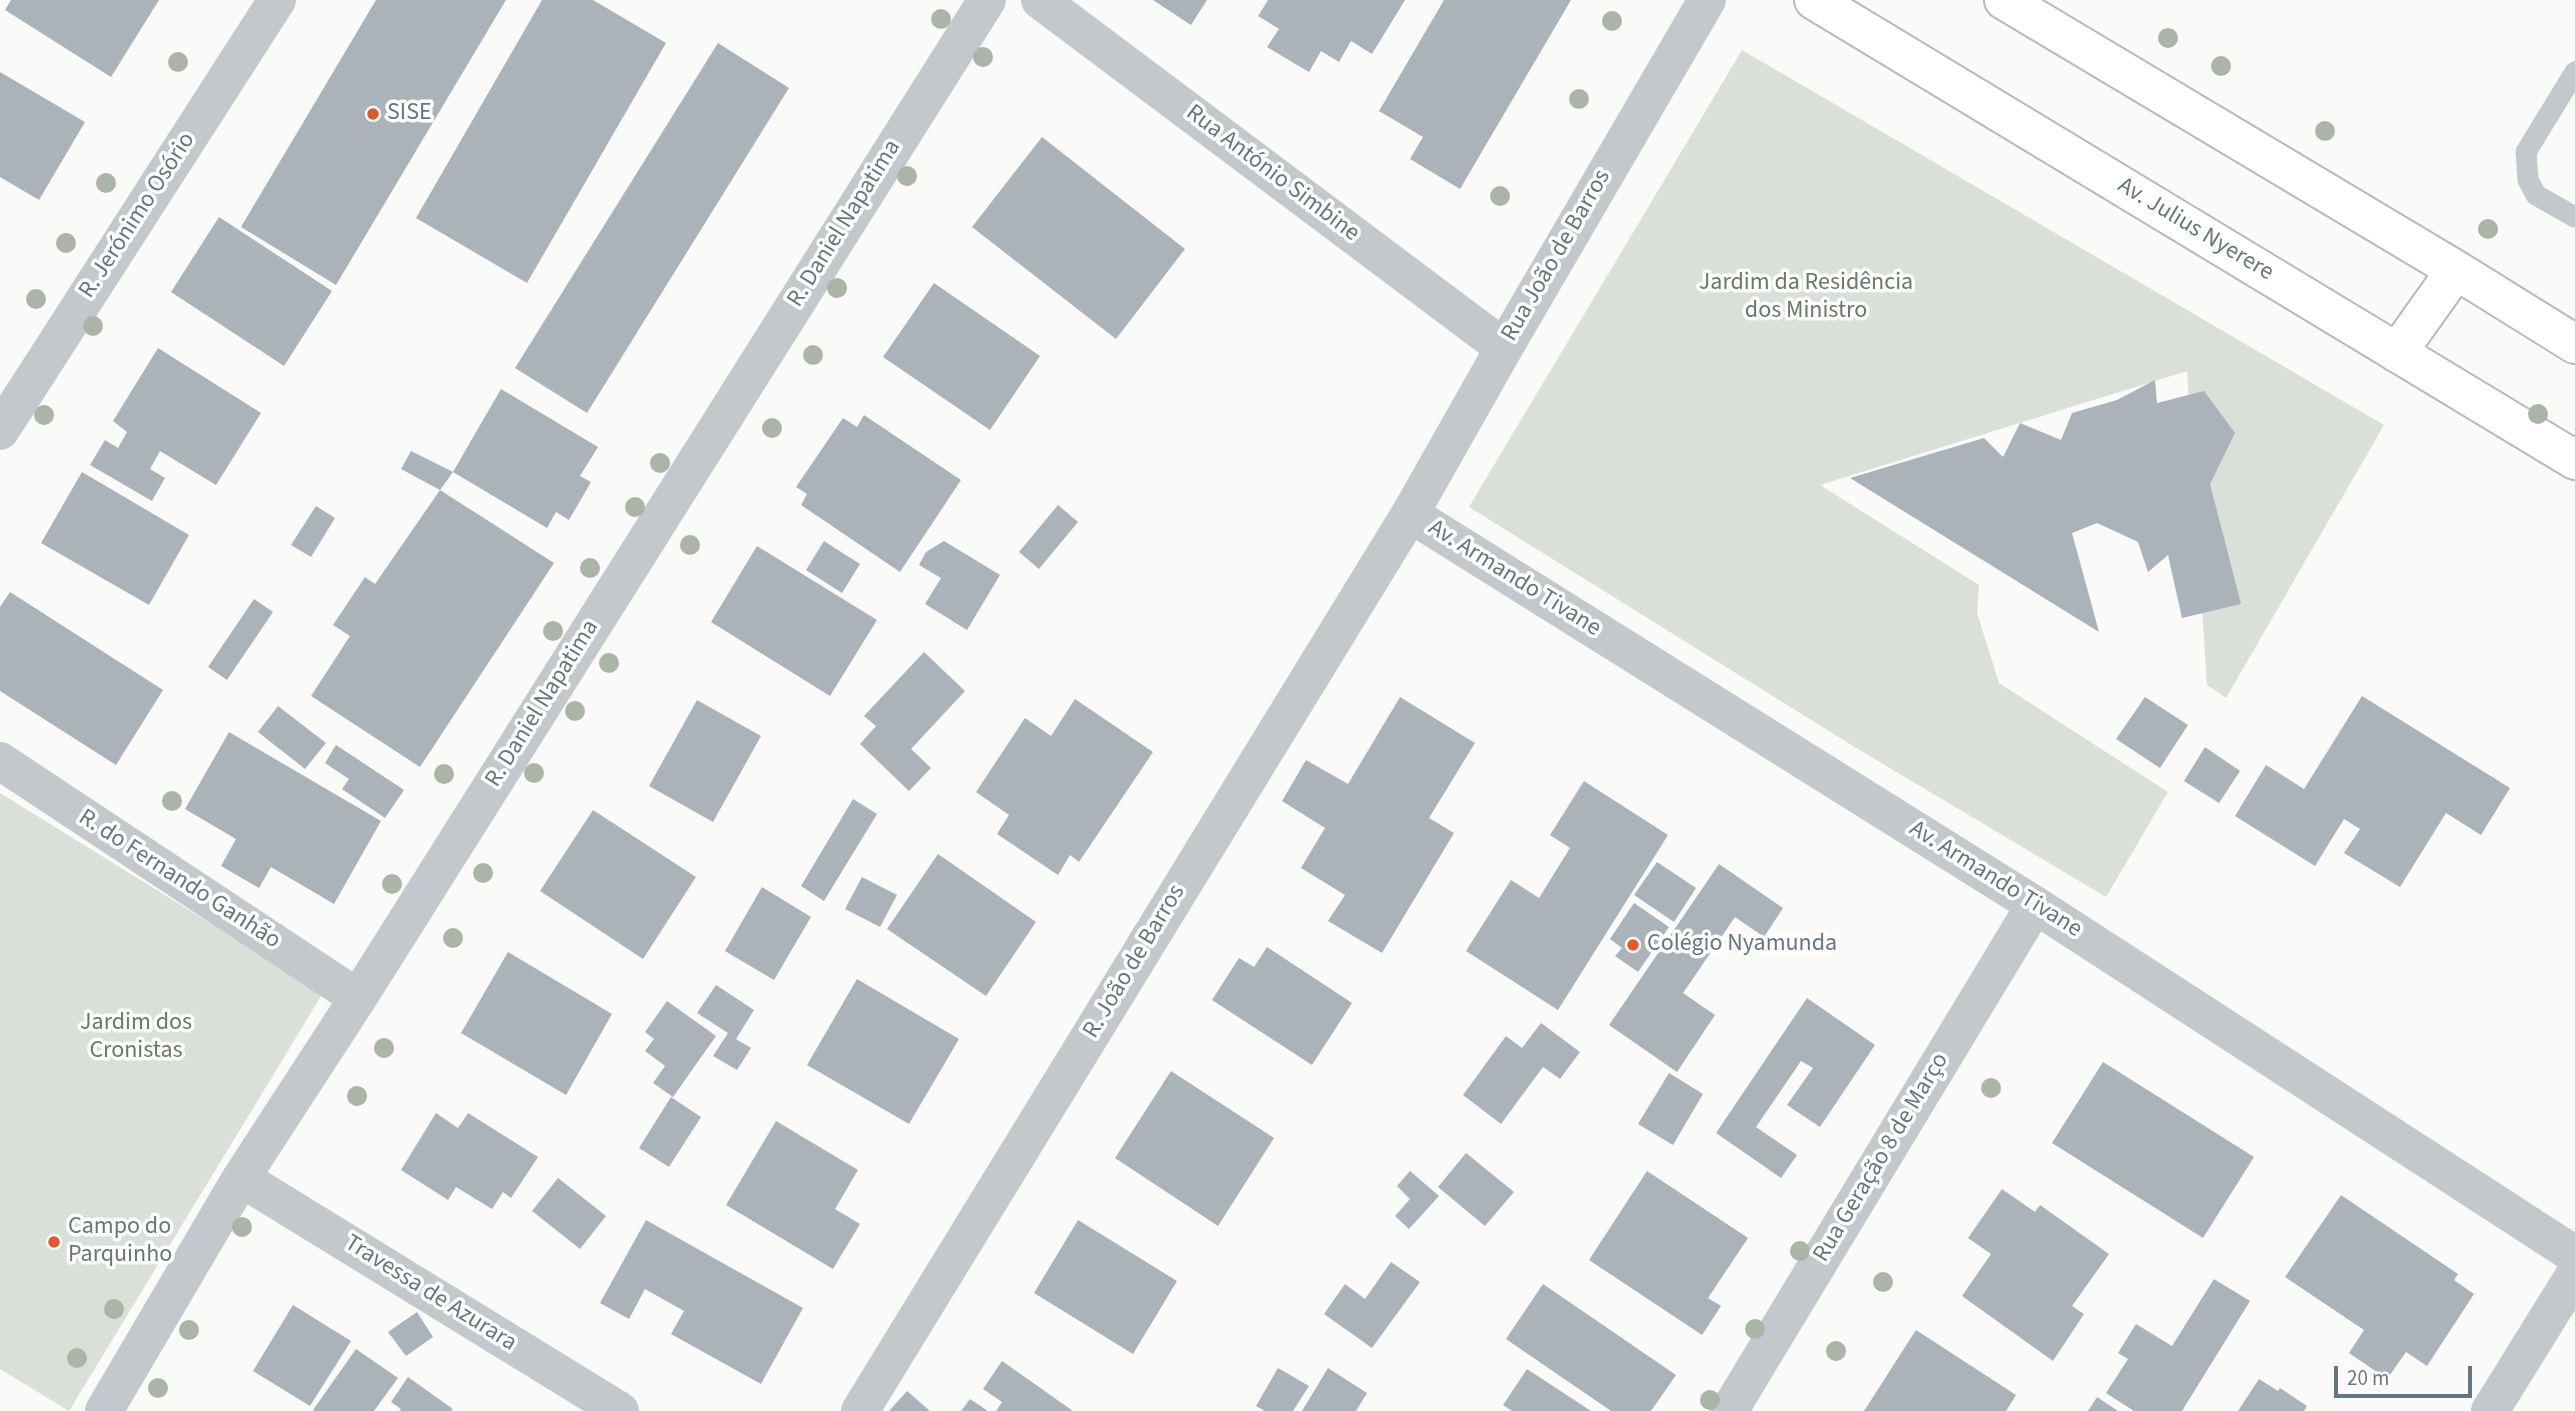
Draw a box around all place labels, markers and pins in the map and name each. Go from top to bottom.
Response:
place label: SISE [387,100,432,128]
marker: SISE [365,106,381,122]
place label: Colégio Nyamunda [1647,931,1837,959]
marker: Colégio Nyamunda [1625,937,1641,953]
place label: Campo do Parquinho [68,1214,172,1270]
marker: Campo do Parquinho [46,1234,62,1250]

